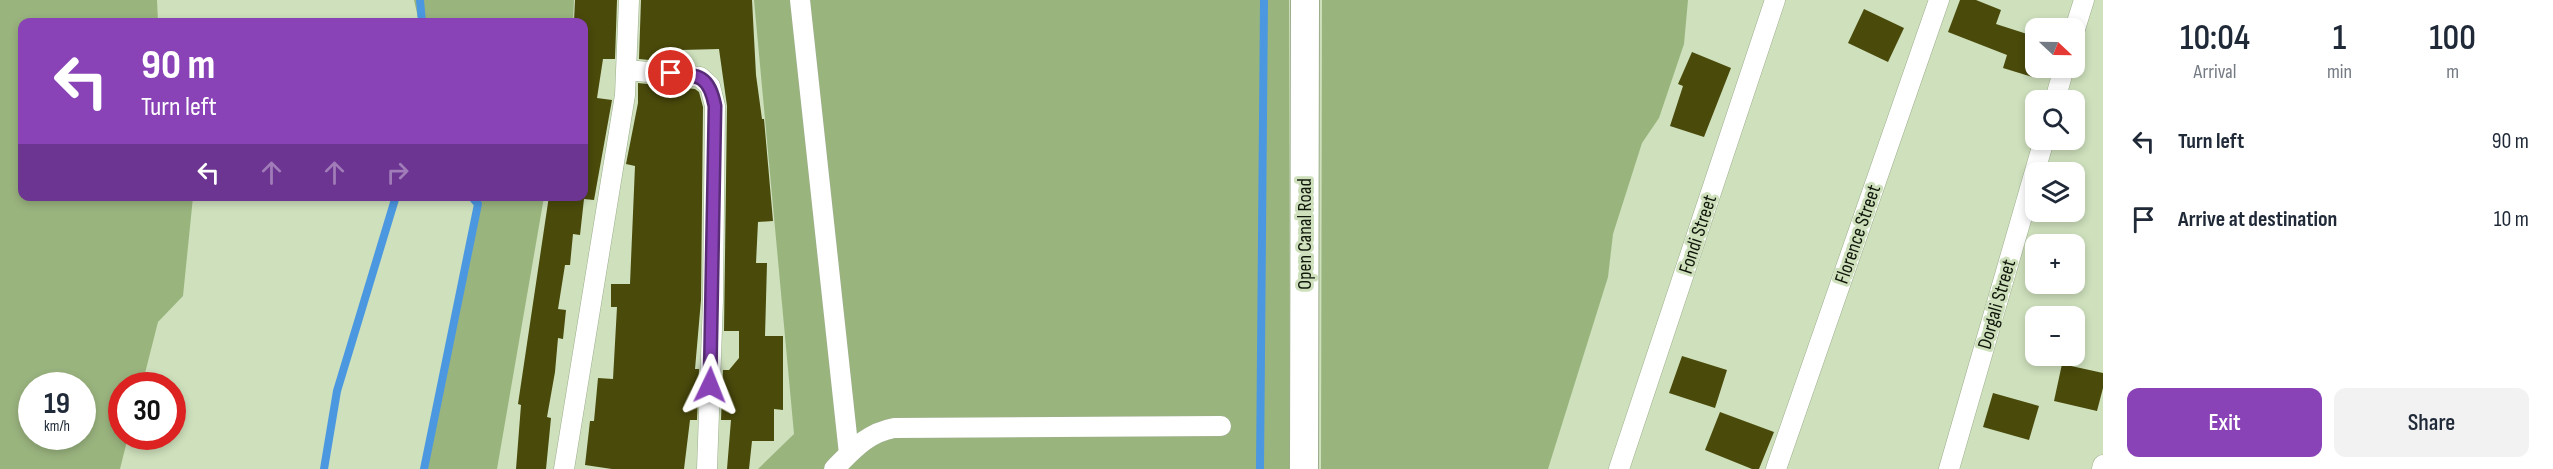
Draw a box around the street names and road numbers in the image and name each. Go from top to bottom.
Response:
street label: Open Canal Road [1293,178,1317,290]
street label: Florence Street [1830,182,1886,287]
street label: Fondi Street [1674,192,1722,277]
street label: Dorgali Street [1973,257,2021,352]

